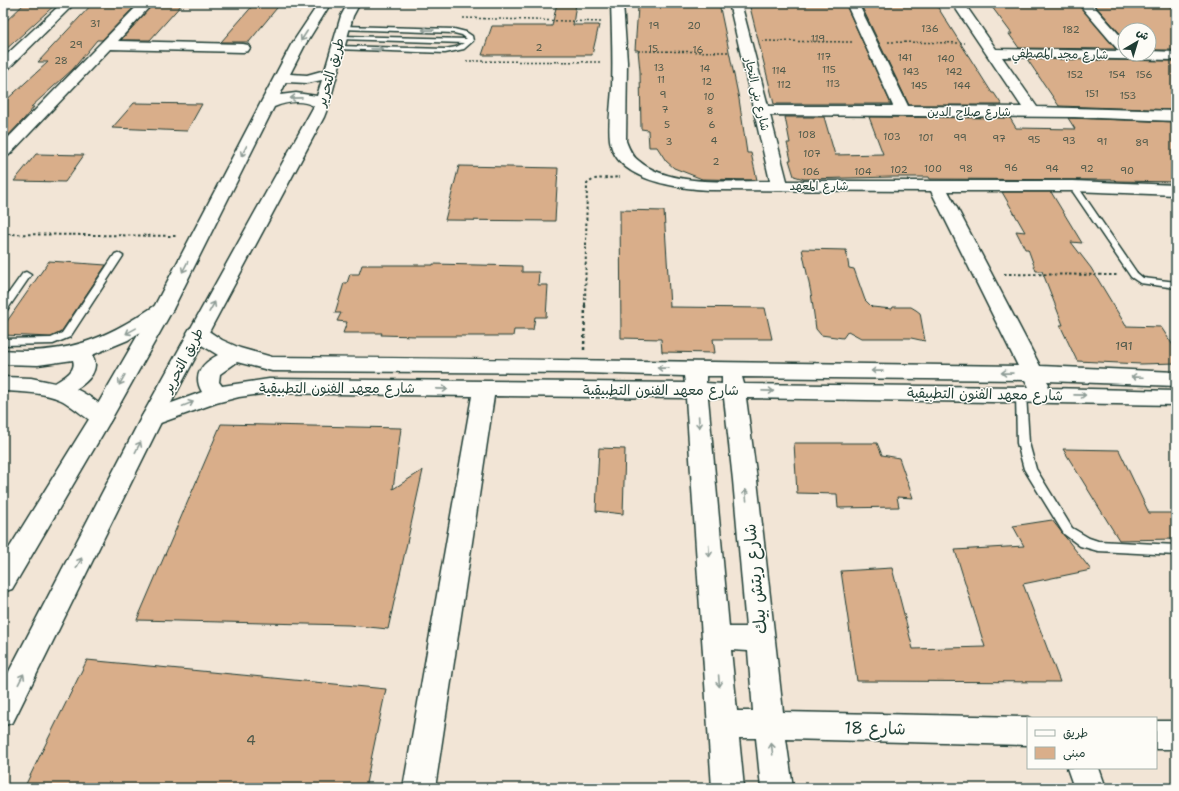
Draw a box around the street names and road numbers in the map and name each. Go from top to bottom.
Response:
street label: طريق التحرير [311,36,348,109]
street label: شارع مجد المصطفي [1012,45,1108,66]
street label: شارع بنى النجار [740,55,773,133]
street label: شارع صلاح الدين [927,104,1011,121]
street label: شارع المعهد [790,178,848,195]
street label: طريق التحرير [158,325,207,396]
street label: شارع معهد الفنون التطبيقية [259,379,415,398]
street label: شارع معهد الفنون التطبيقية [583,381,739,400]
street label: شارع معهد الفنون التطبيقية [907,384,1063,405]
street label: شارع ريتش بيك [738,523,773,635]
street label: شارع 18 [844,716,906,741]

